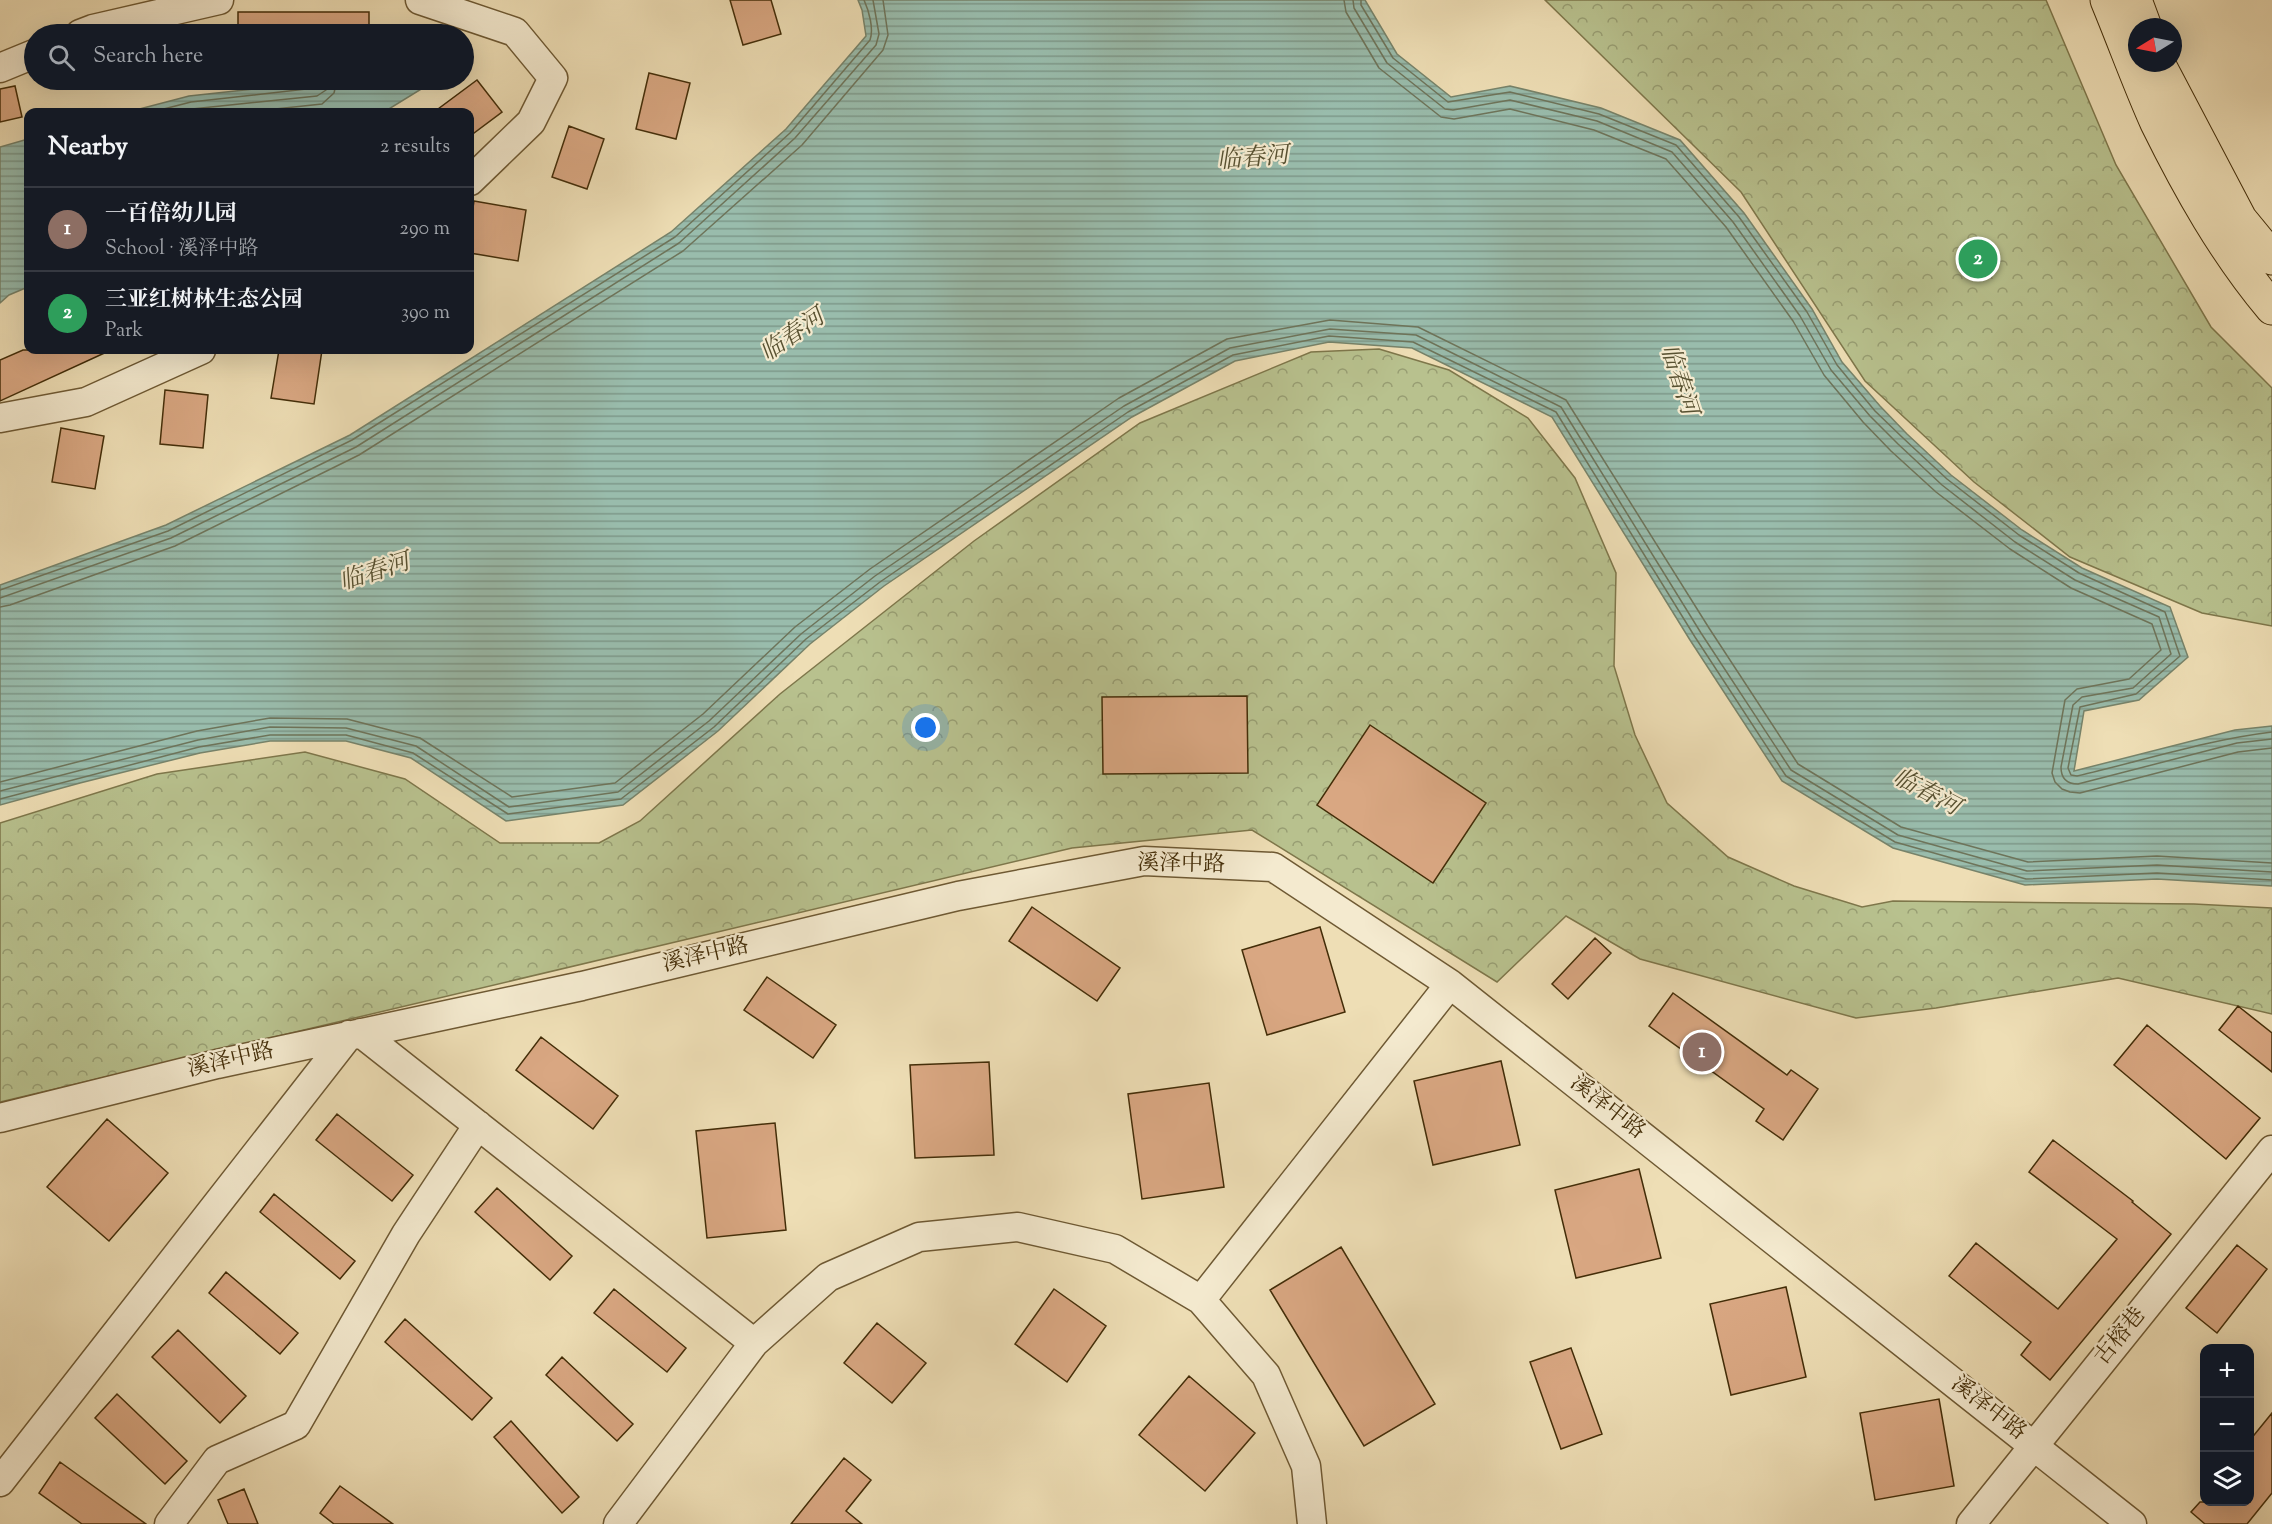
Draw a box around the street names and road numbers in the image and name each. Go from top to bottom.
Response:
street label: 溪泽中路 [1137,848,1225,882]
street label: 溪泽中路 [660,931,752,981]
street label: 溪泽中路 [185,1036,277,1086]
street label: 溪泽中路 [1562,1068,1652,1148]
street label: 古榕巷 [2088,1301,2154,1373]
street label: 溪泽中路 [1943,1369,2033,1449]

